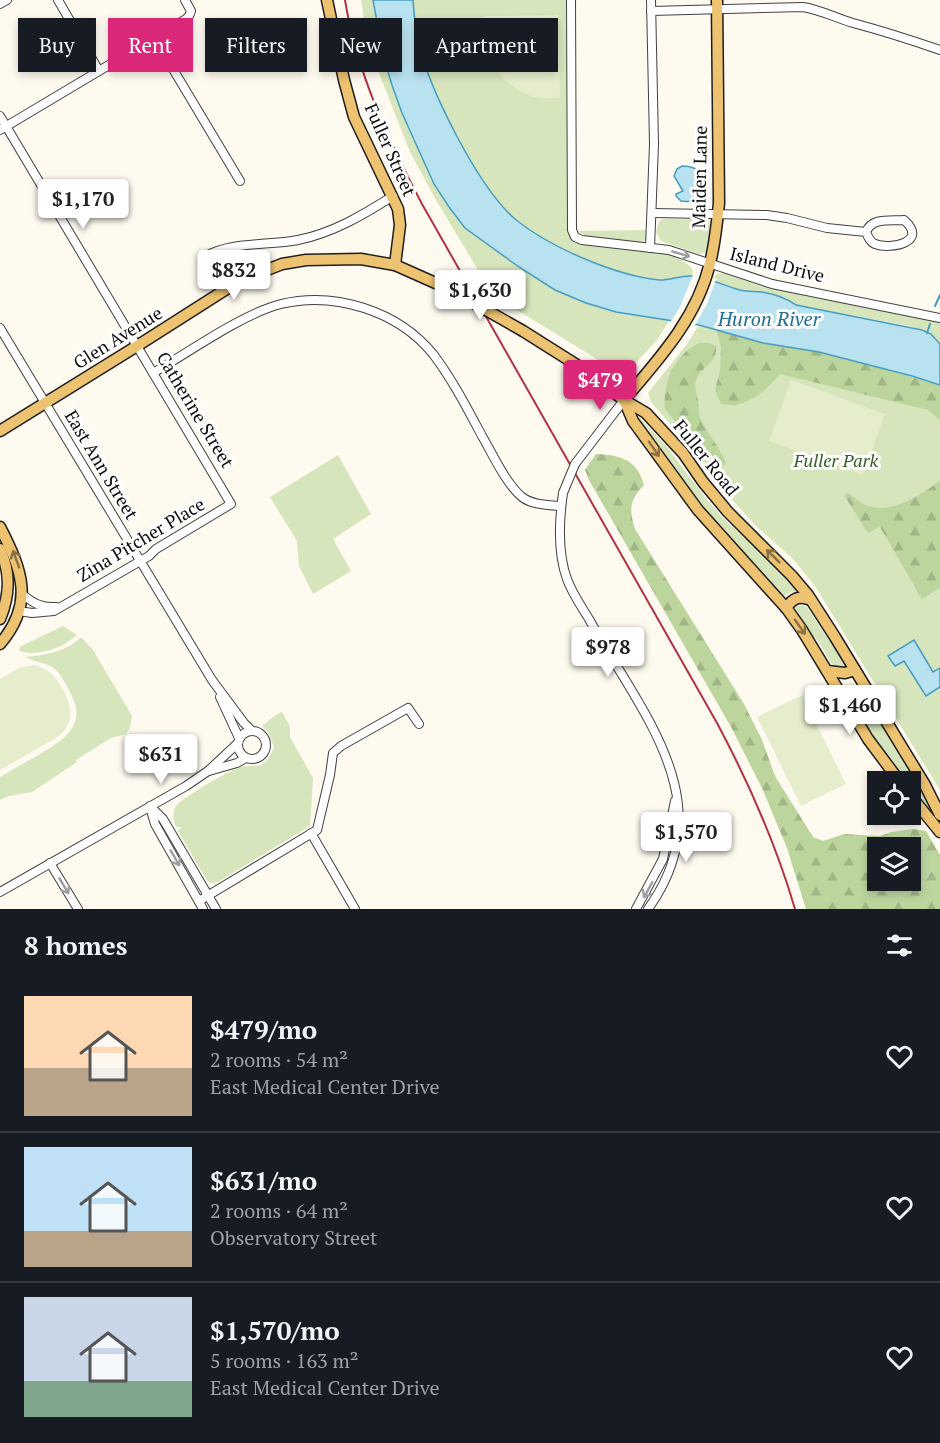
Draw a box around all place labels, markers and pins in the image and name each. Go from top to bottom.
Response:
pin: $1,170 [34,179,132,230]
pin: $832 [198,250,270,301]
pin: $1,630 [431,270,529,321]
pin: $479 [564,360,636,411]
pin: $978 [572,627,644,678]
pin: $1,460 [801,685,899,736]
pin: $631 [125,734,197,785]
pin: $1,570 [637,812,735,863]

